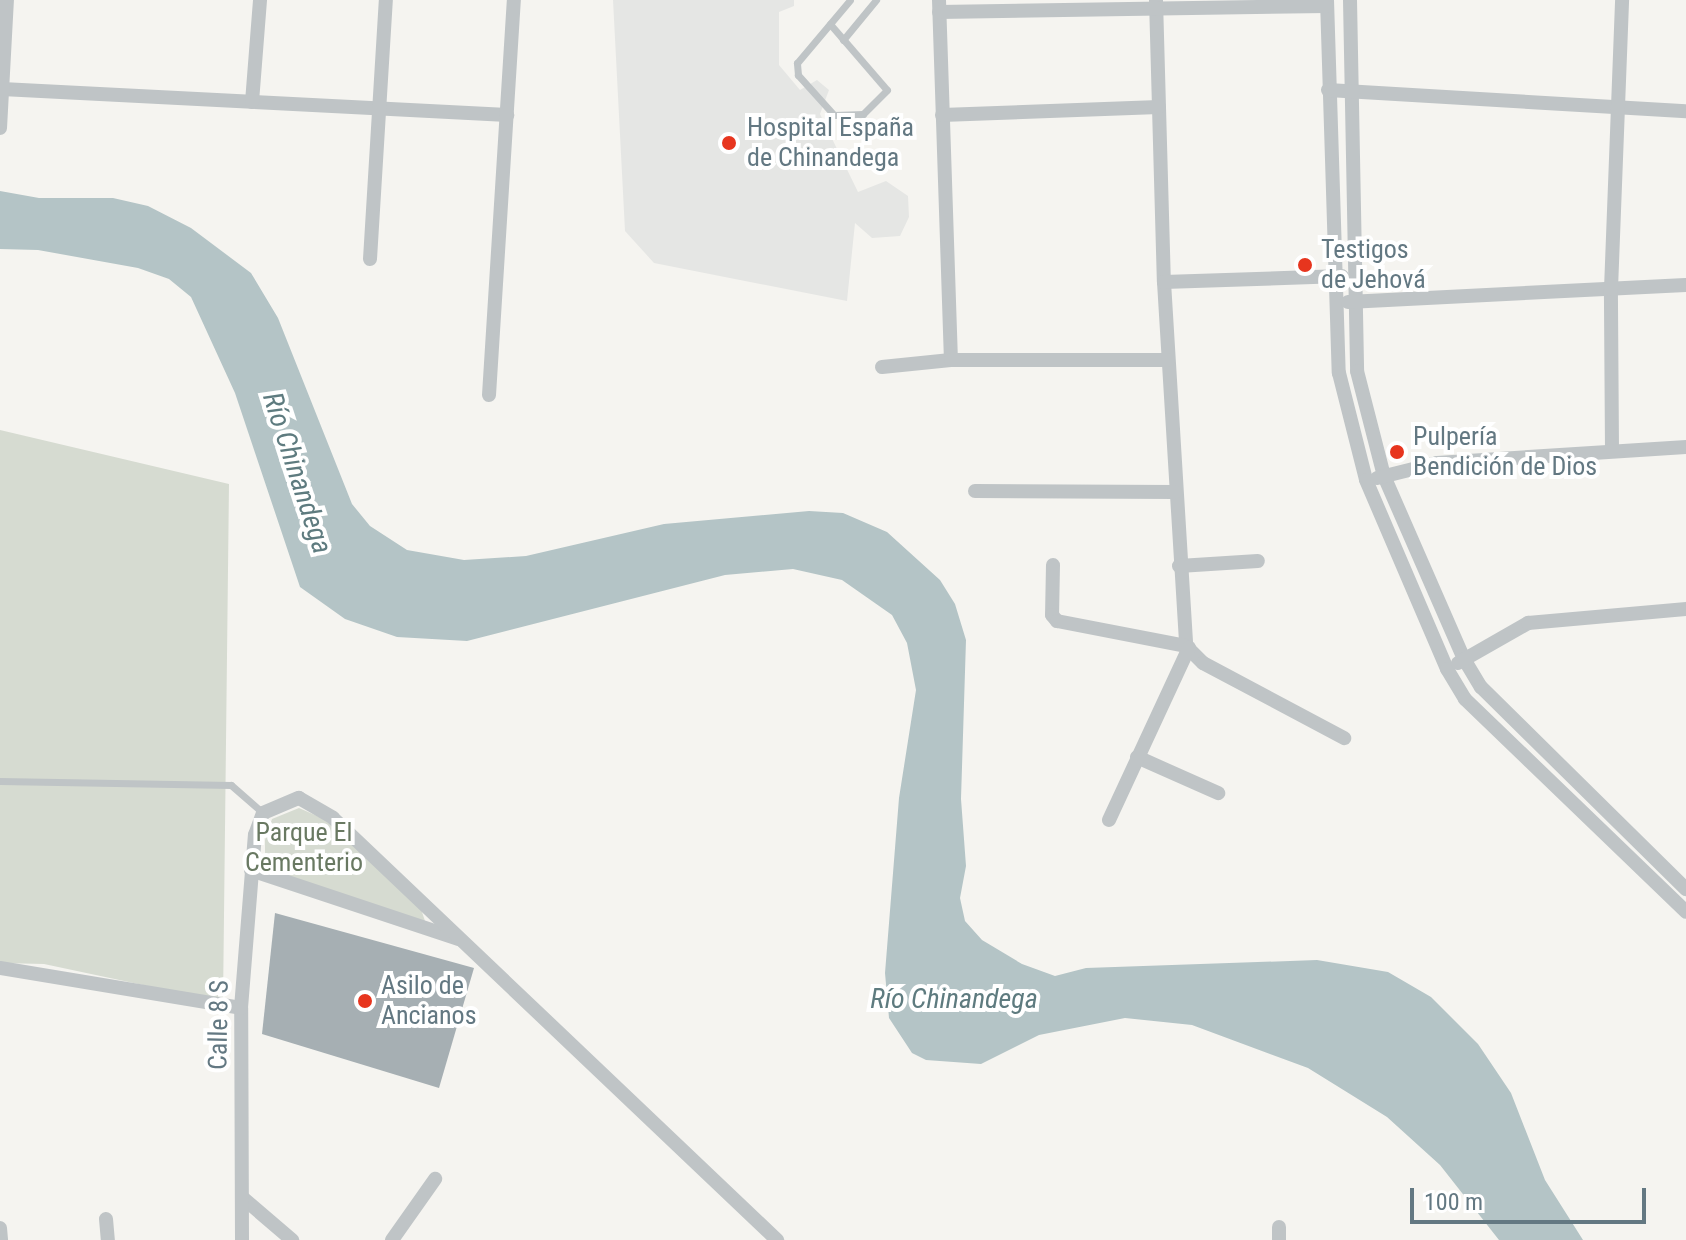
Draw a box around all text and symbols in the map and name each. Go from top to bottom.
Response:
place label: Hospital España de Chinandega [747,112,914,174]
marker: Hospital España de Chinandega [718,132,740,154]
place label: Testigos de Jehová [1321,234,1426,296]
marker: Testigos de Jehová [1296,256,1314,274]
water label: Río Chinandega [255,388,339,558]
place label: Pulpería Bendición de Dios [1413,421,1597,482]
marker: Pulpería Bendición de Dios [1388,443,1406,461]
park label: Parque El Cementerio [245,817,363,878]
place label: Asilo de Ancianos [381,970,477,1032]
street label: Calle 8 S [203,980,235,1070]
water label: Río Chinandega [870,982,1038,1016]
marker: Asilo de Ancianos [356,992,374,1010]
scale bar [1414,1172,1650,1222]
text: 100 m [1424,1188,1483,1216]

